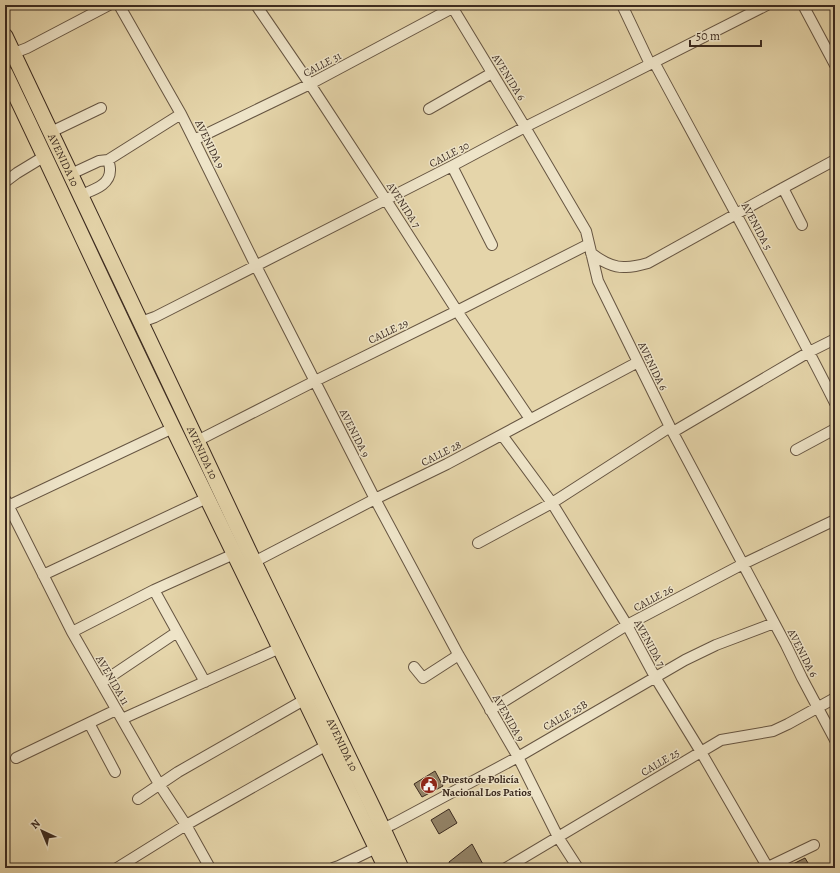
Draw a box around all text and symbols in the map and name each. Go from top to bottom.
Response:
scale bar [690,22,761,48]
text: 50 m [696,28,720,44]
street label: CALLE 31 [301,48,344,81]
street label: AVENIDA 6 [488,50,529,103]
street label: AVENIDA 9 [191,117,228,171]
street label: AVENIDA 10 [44,130,82,189]
street label: CALLE 30 [427,138,472,171]
street label: AVENIDA 7 [383,179,424,231]
street label: AVENIDA 5 [737,199,776,253]
street label: CALLE 29 [366,315,411,348]
street label: AVENIDA 6 [634,338,671,393]
street label: AVENIDA 9 [336,406,373,460]
street label: AVENIDA 10 [183,423,221,482]
street label: CALLE 28 [419,437,464,470]
street label: CALLE 26 [631,582,676,615]
street label: AVENIDA 7 [630,616,669,670]
street label: AVENIDA 6 [784,626,821,680]
street label: AVENIDA 11 [92,652,133,708]
street label: AVENIDA 9 [488,691,528,745]
street label: CALLE 25B [540,697,590,734]
street label: AVENIDA 10 [322,715,361,774]
street label: CALLE 25 [638,745,683,780]
place label: Puesto de Policía Nacional Los Patios [442,772,532,800]
public building icon: Puesto de Policía Nacional Los Patios [419,775,439,795]
north arrow [22,811,62,851]
text: N [27,816,43,832]

